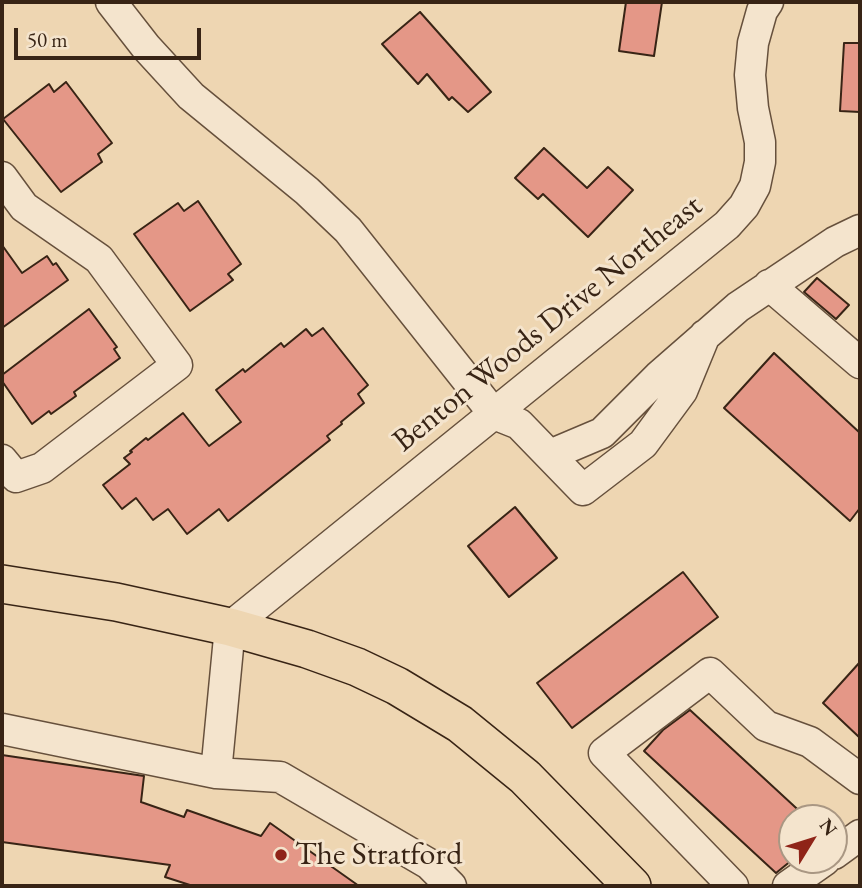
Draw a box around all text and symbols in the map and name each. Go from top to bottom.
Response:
scale bar [18,14,205,58]
text: 50 m [27,26,68,53]
street label: Benton Woods Drive Northeast [386,187,710,461]
north arrow [778,804,848,874]
text: N [814,813,843,841]
place label: The Stratford [295,836,462,874]
marker: The Stratford [273,847,289,863]

